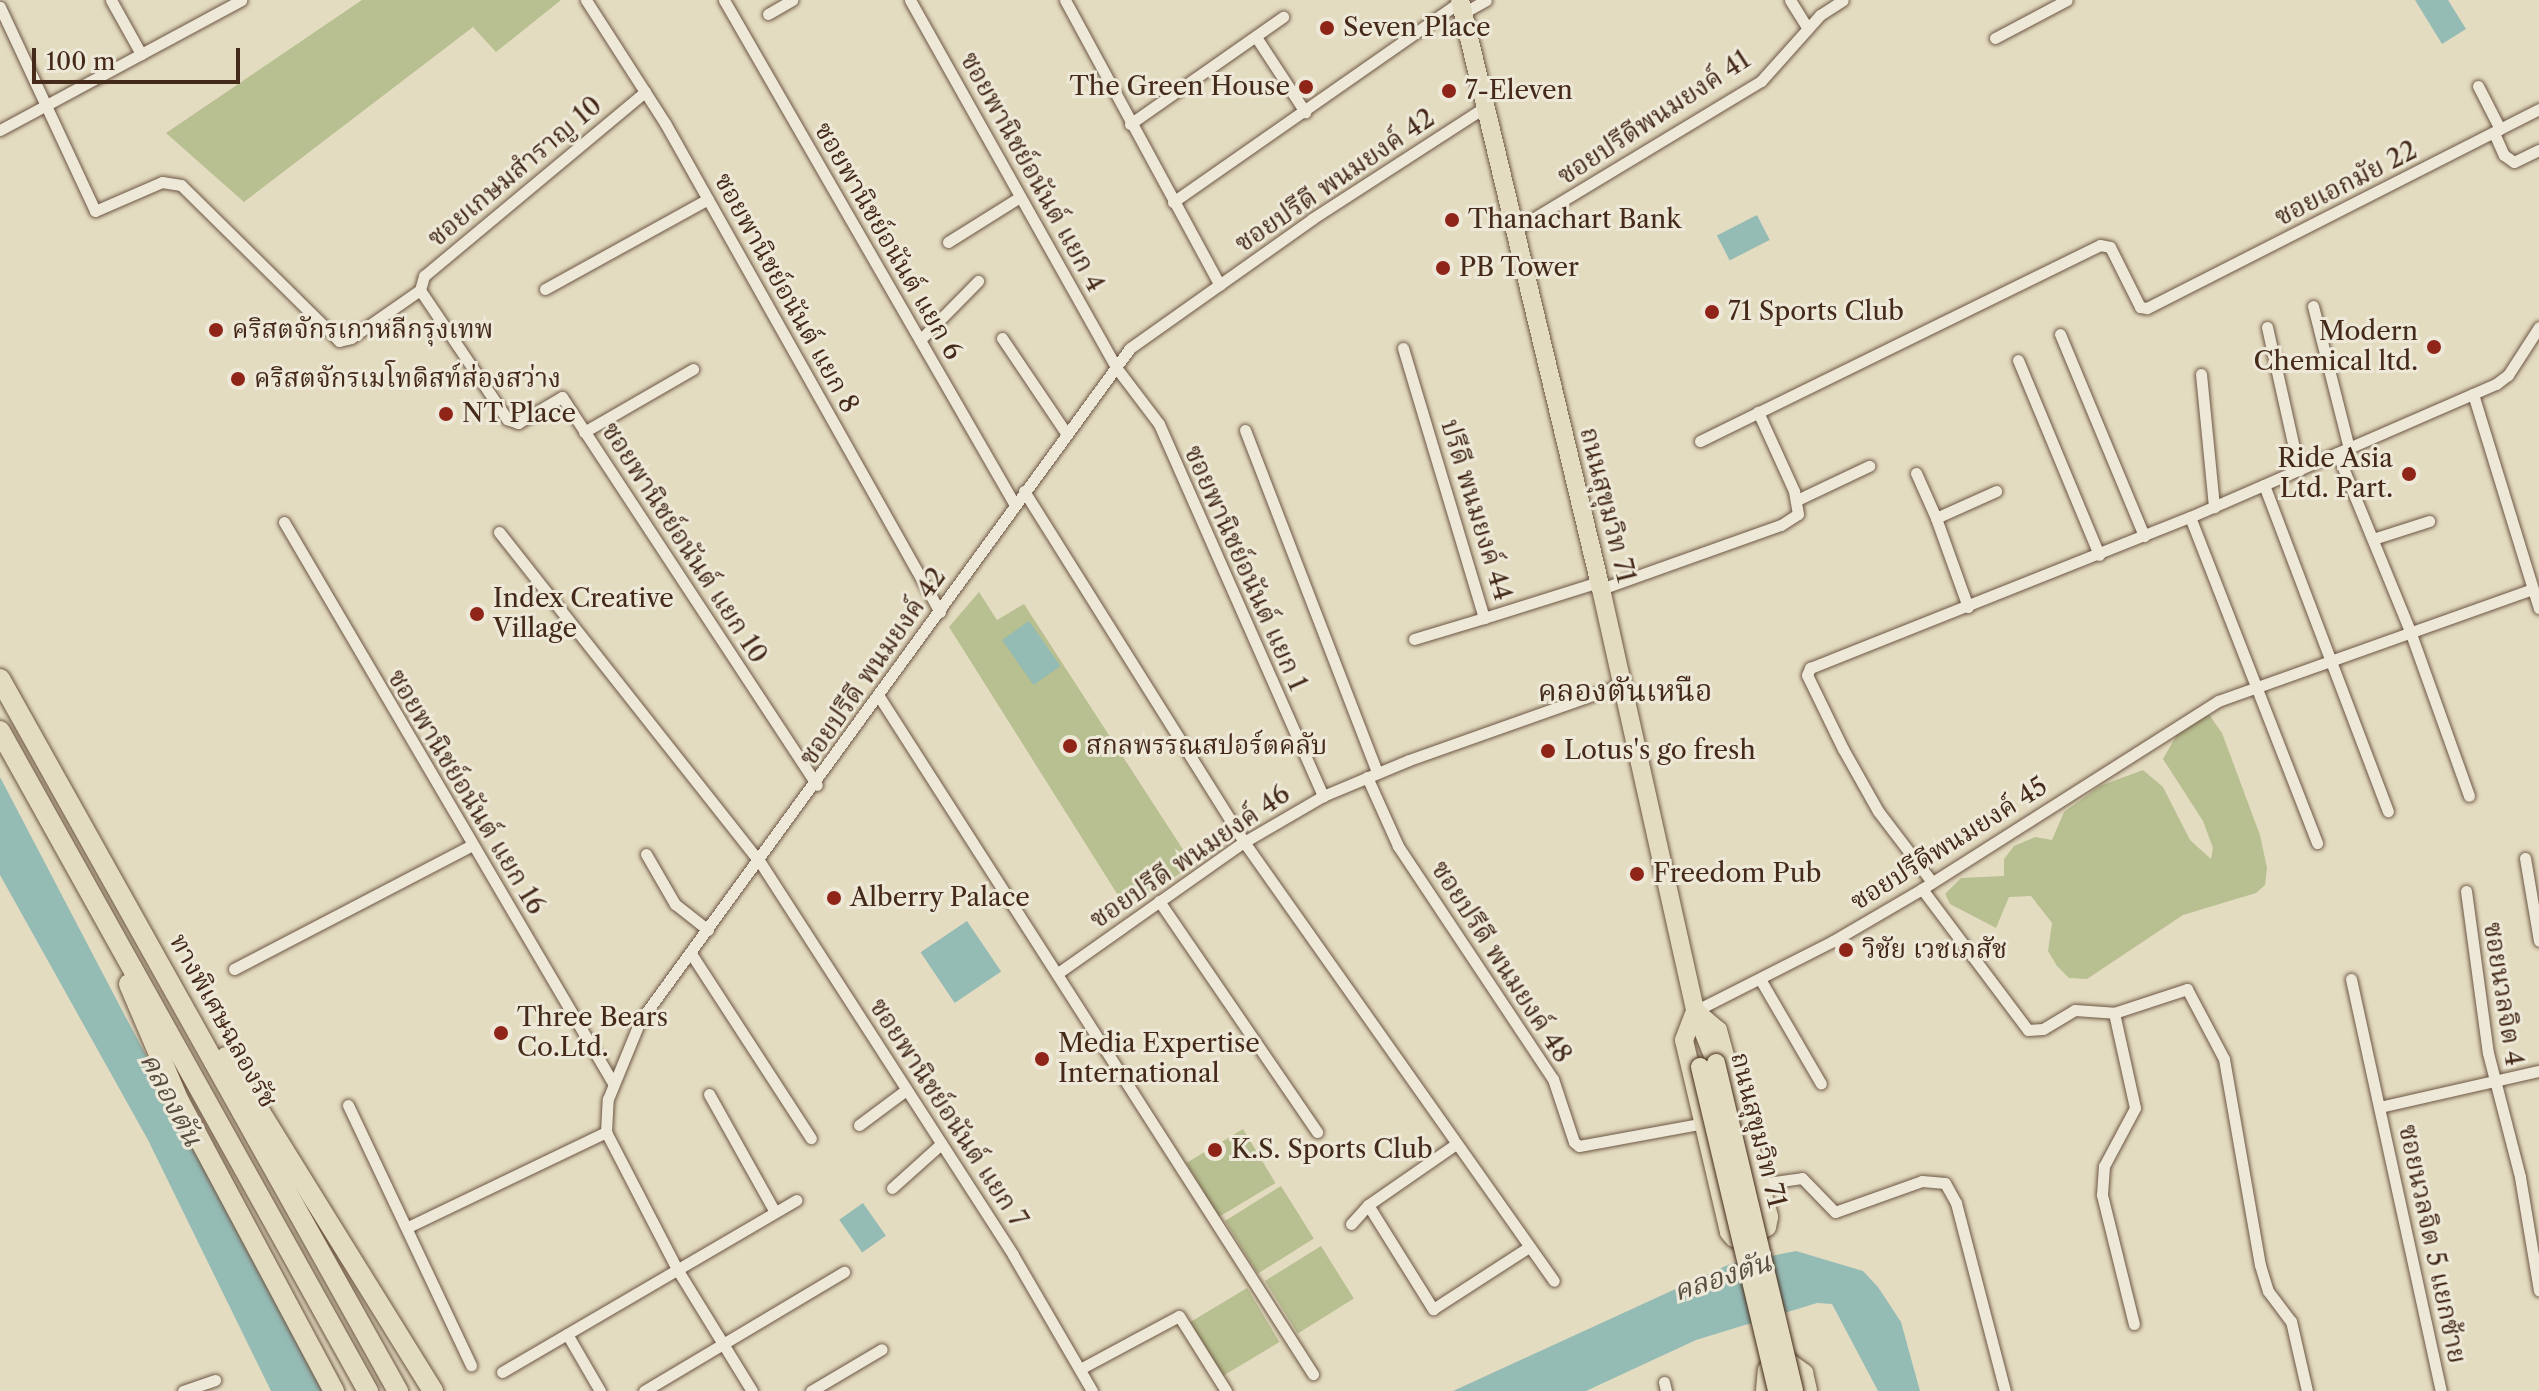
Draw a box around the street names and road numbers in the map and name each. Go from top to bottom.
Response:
street label: ซอยปรีดีพนมยงค์ 41 [1552,44,1756,192]
street label: ซอยพานิชย์อนันต์ แยก 4 [953,47,1111,297]
street label: ซอยเกษมสำราญ 10 [422,90,608,254]
street label: ซอยปรีดี พนมยงค์ 42 [1229,103,1441,259]
street label: ซอยพานิชย์อนันต์ แยก 6 [807,117,969,365]
street label: ซอยเอกมัย 22 [2270,135,2422,233]
street label: ซอยพานิชย์อนันต์ แยก 8 [707,168,865,418]
street label: ปรีดี พนมยงค์ 44 [1434,416,1518,604]
street label: ซอยพานิชย์อนันต์ แยก 10 [594,417,774,669]
street label: ถนนสุขุมวิท 71 [1573,424,1641,586]
street label: ซอยพานิชย์อนันต์ แยก 1 [1177,441,1313,695]
street label: ซอยปรีดี พนมยงค์ 42 [793,562,953,772]
street label: ซอยพานิชย์อนันต์ แยก 16 [380,664,552,920]
street label: ซอยปรีดีพนมยงค์ 45 [1845,771,2053,917]
street label: ซอยปรีดี พนมยงค์ 46 [1084,779,1296,935]
street label: ซอยปรีดี พนมยงค์ 48 [1424,855,1578,1069]
street label: ซอยนวลจิต 4 [2476,920,2530,1068]
street label: ทางพิเศษฉลองรัช [162,929,284,1113]
street label: ซอยพานิชย์อนันต์ แยก 7 [862,993,1034,1233]
street label: ถนนสุขุมวิท 71 [1724,1049,1792,1211]
street label: ซอยนวลจิต 5 แยกซ้าย [2391,1122,2473,1366]

